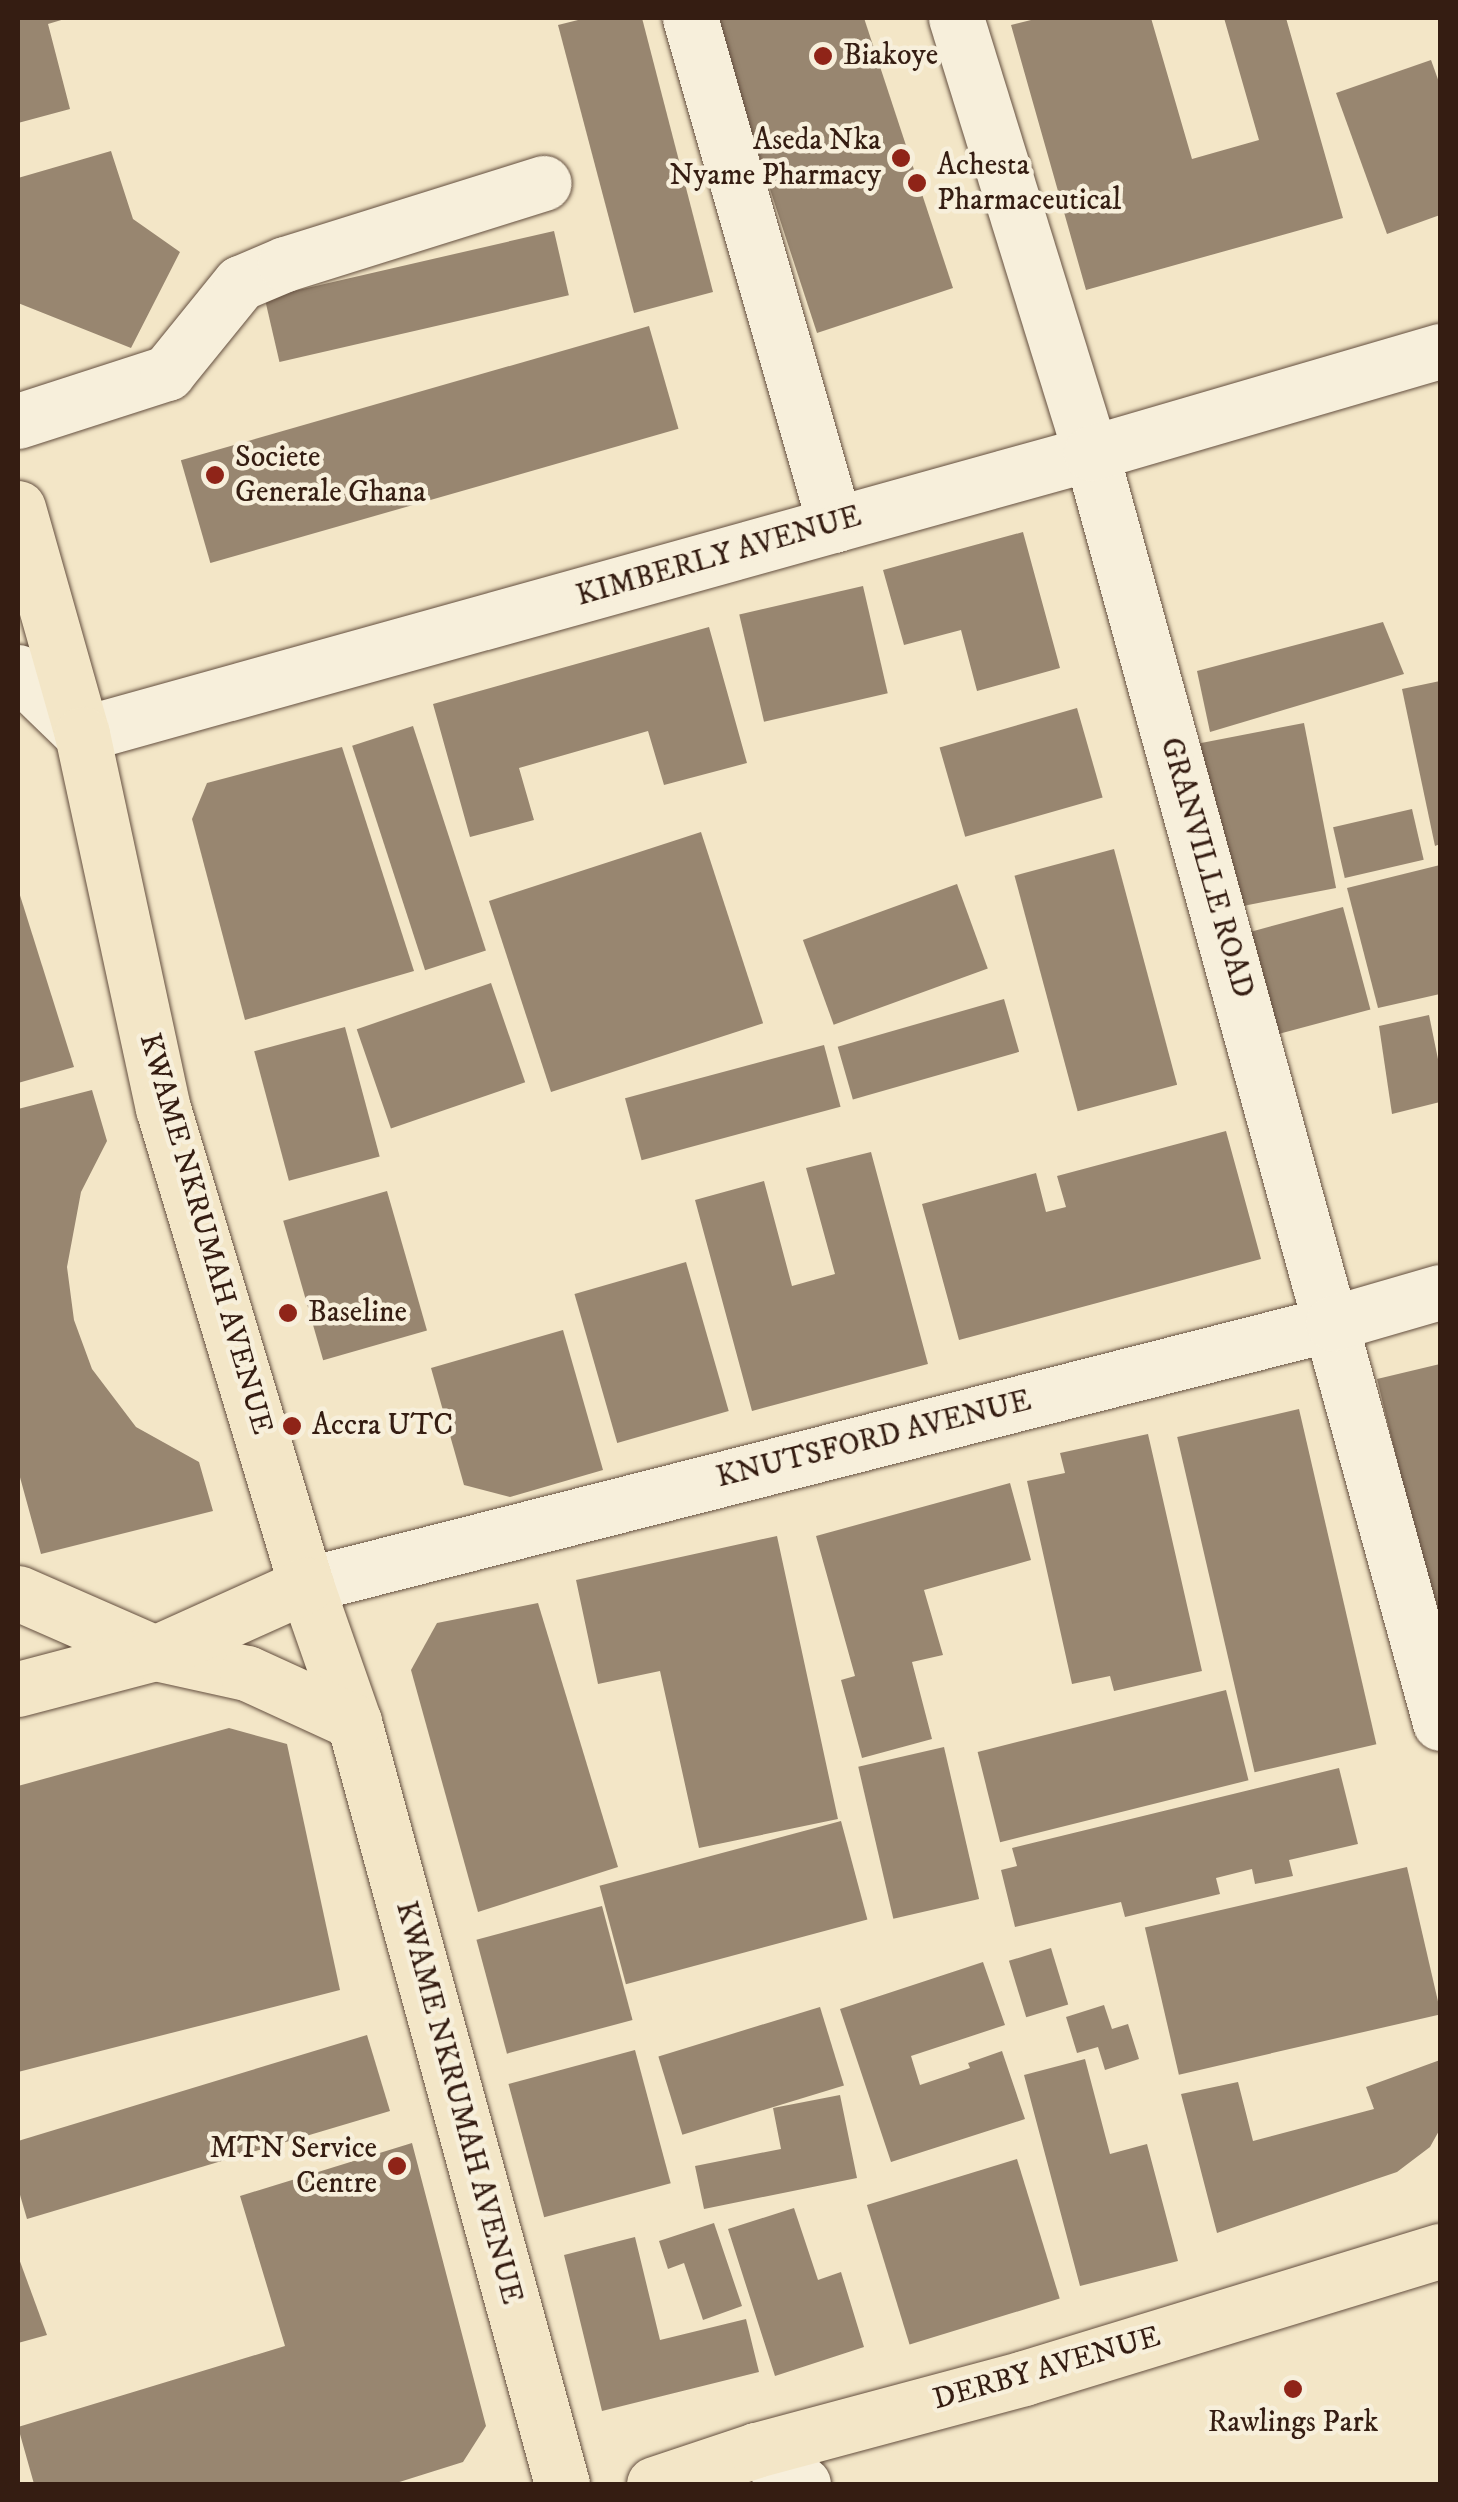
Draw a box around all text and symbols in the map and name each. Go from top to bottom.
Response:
place label: Biakoye [843,38,938,74]
marker: Biakoye [812,45,834,67]
place label: Aseda Nka Nyame Pharmacy [669,123,881,194]
marker: Aseda Nka Nyame Pharmacy [890,147,912,169]
place label: Achesta Pharmaceutical [937,148,1121,218]
marker: Achesta Pharmaceutical [906,172,928,194]
place label: Societe Generale Ghana [235,440,426,510]
marker: Societe Generale Ghana [204,464,226,486]
street label: KIMBERLY AVENUE [572,499,866,615]
street label: GRANVILLE ROAD [1152,734,1260,1002]
street label: KWAME NKRUMAH AVENUE [130,1029,280,1439]
place label: Baseline [308,1295,407,1331]
marker: Baseline [277,1302,299,1324]
street label: KNUTSFORD AVENUE [713,1383,1035,1497]
place label: Accra UTC [312,1408,453,1444]
marker: Accra UTC [281,1415,303,1437]
street label: KWAME NKRUMAH AVENUE [387,1898,529,2308]
place label: MTN Service Centre [210,2131,377,2202]
marker: MTN Service Centre [386,2155,408,2177]
street label: DERBY AVENUE [929,2319,1165,2419]
marker: Rawlings Park [1282,2378,1304,2400]
place label: Rawlings Park [1208,2405,1378,2441]

